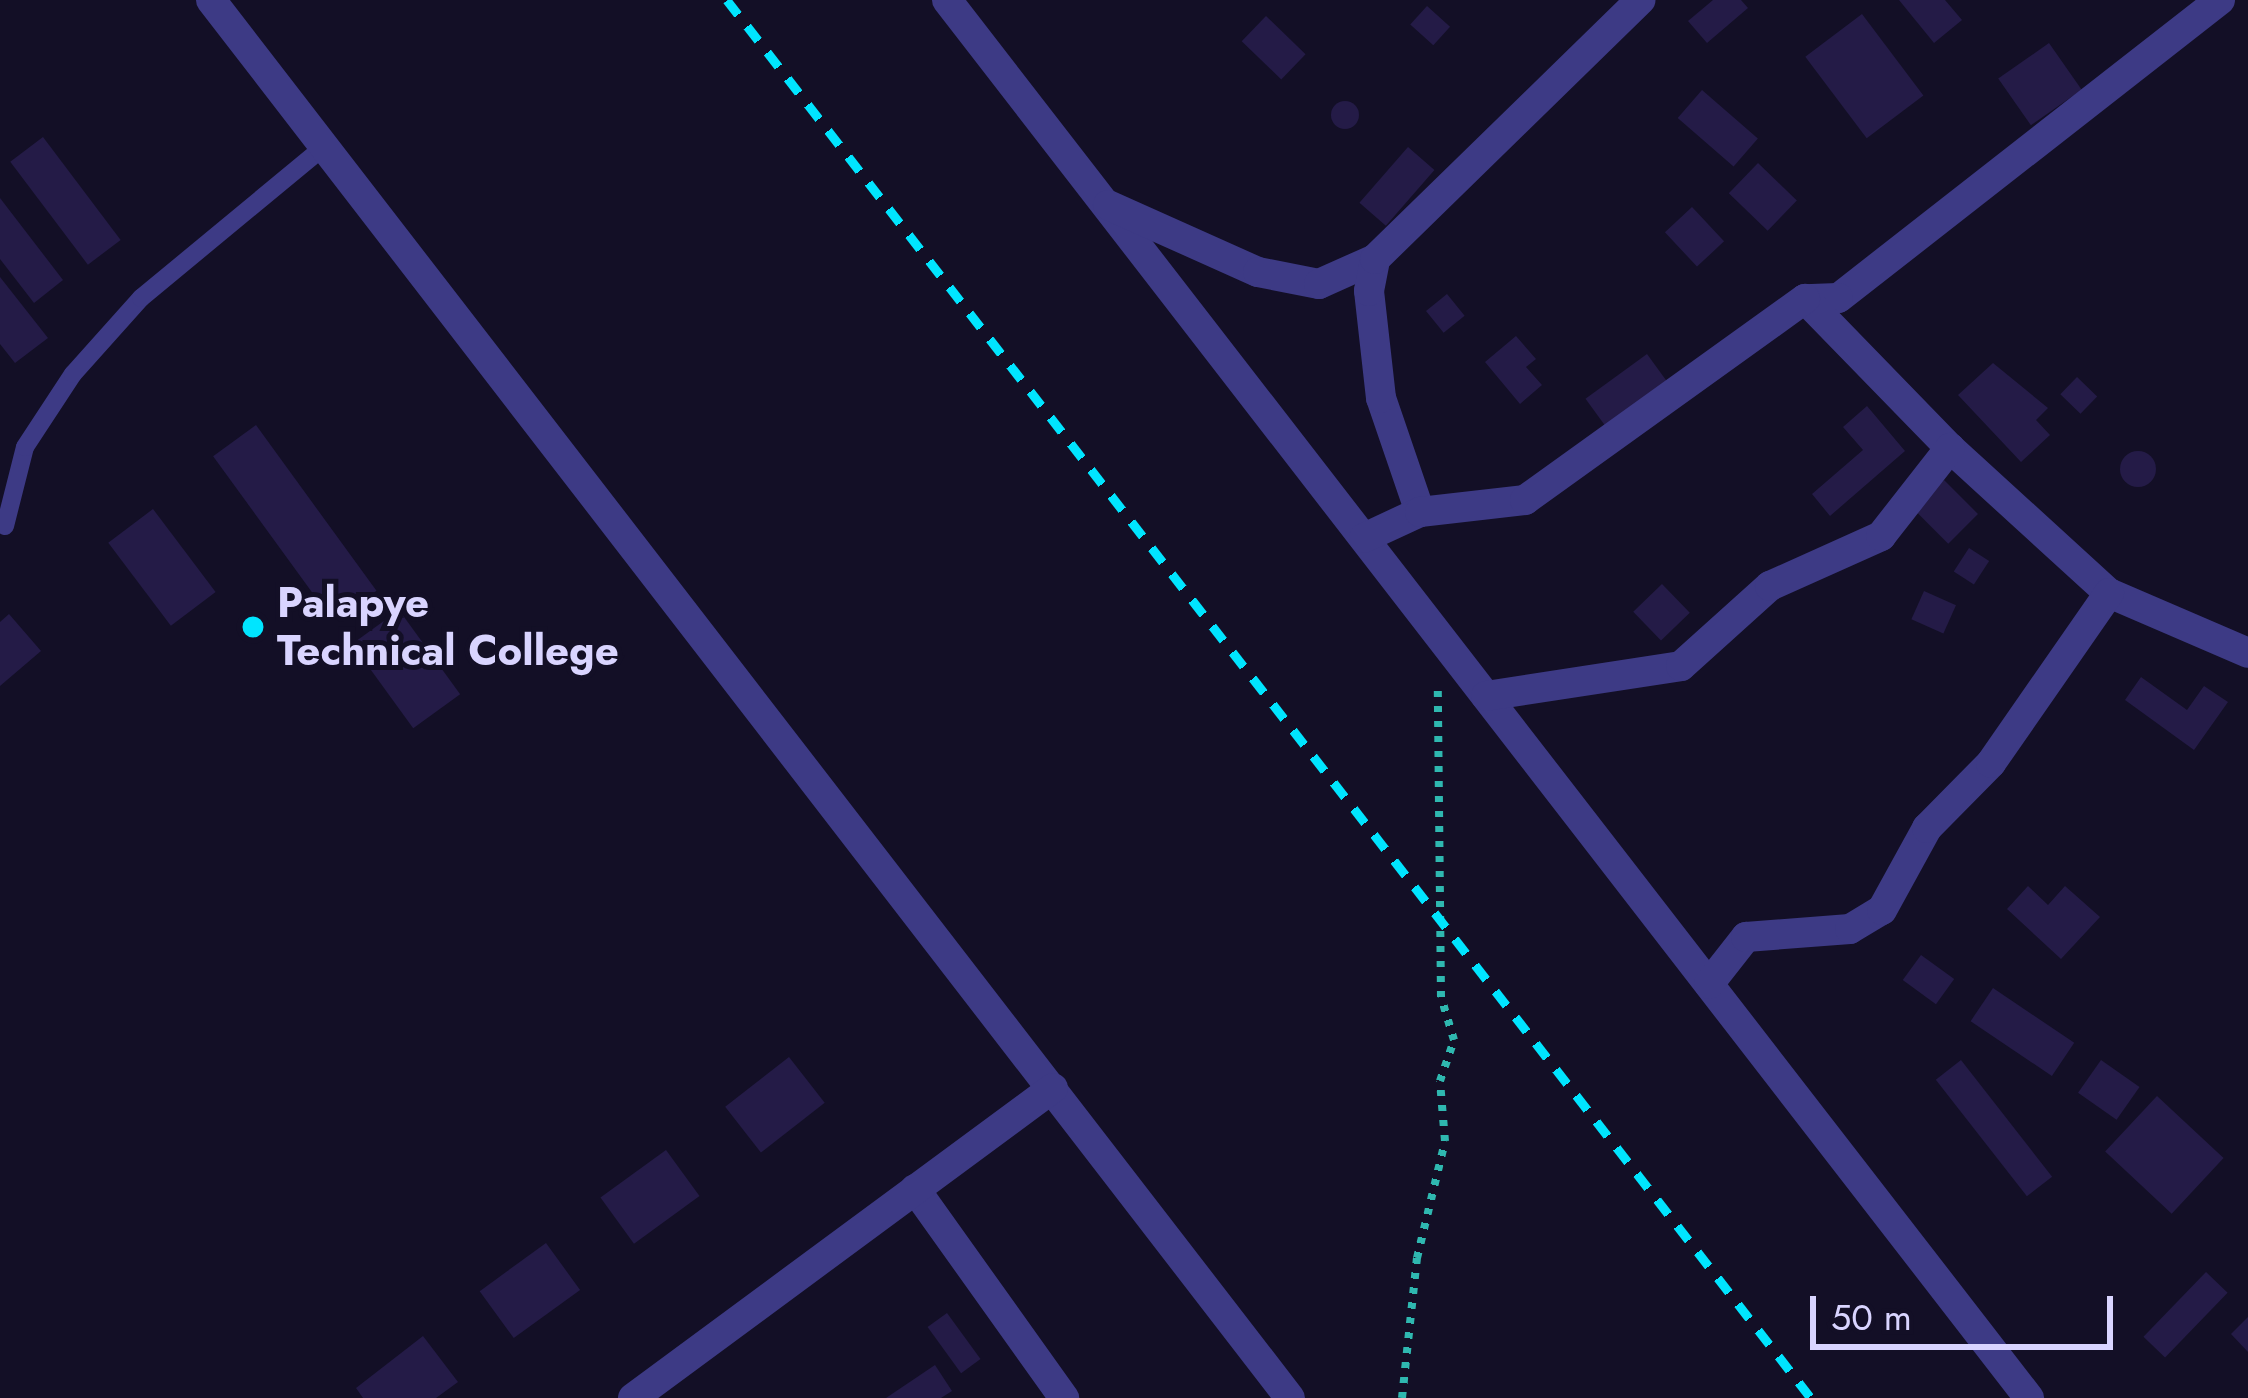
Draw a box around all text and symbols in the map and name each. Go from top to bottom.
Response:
place label: Palapye Technical College [277,578,619,676]
marker: Palapye Technical College [240,614,266,640]
scale bar [1816,1272,2119,1346]
text: 50 m [1831,1291,1912,1343]

